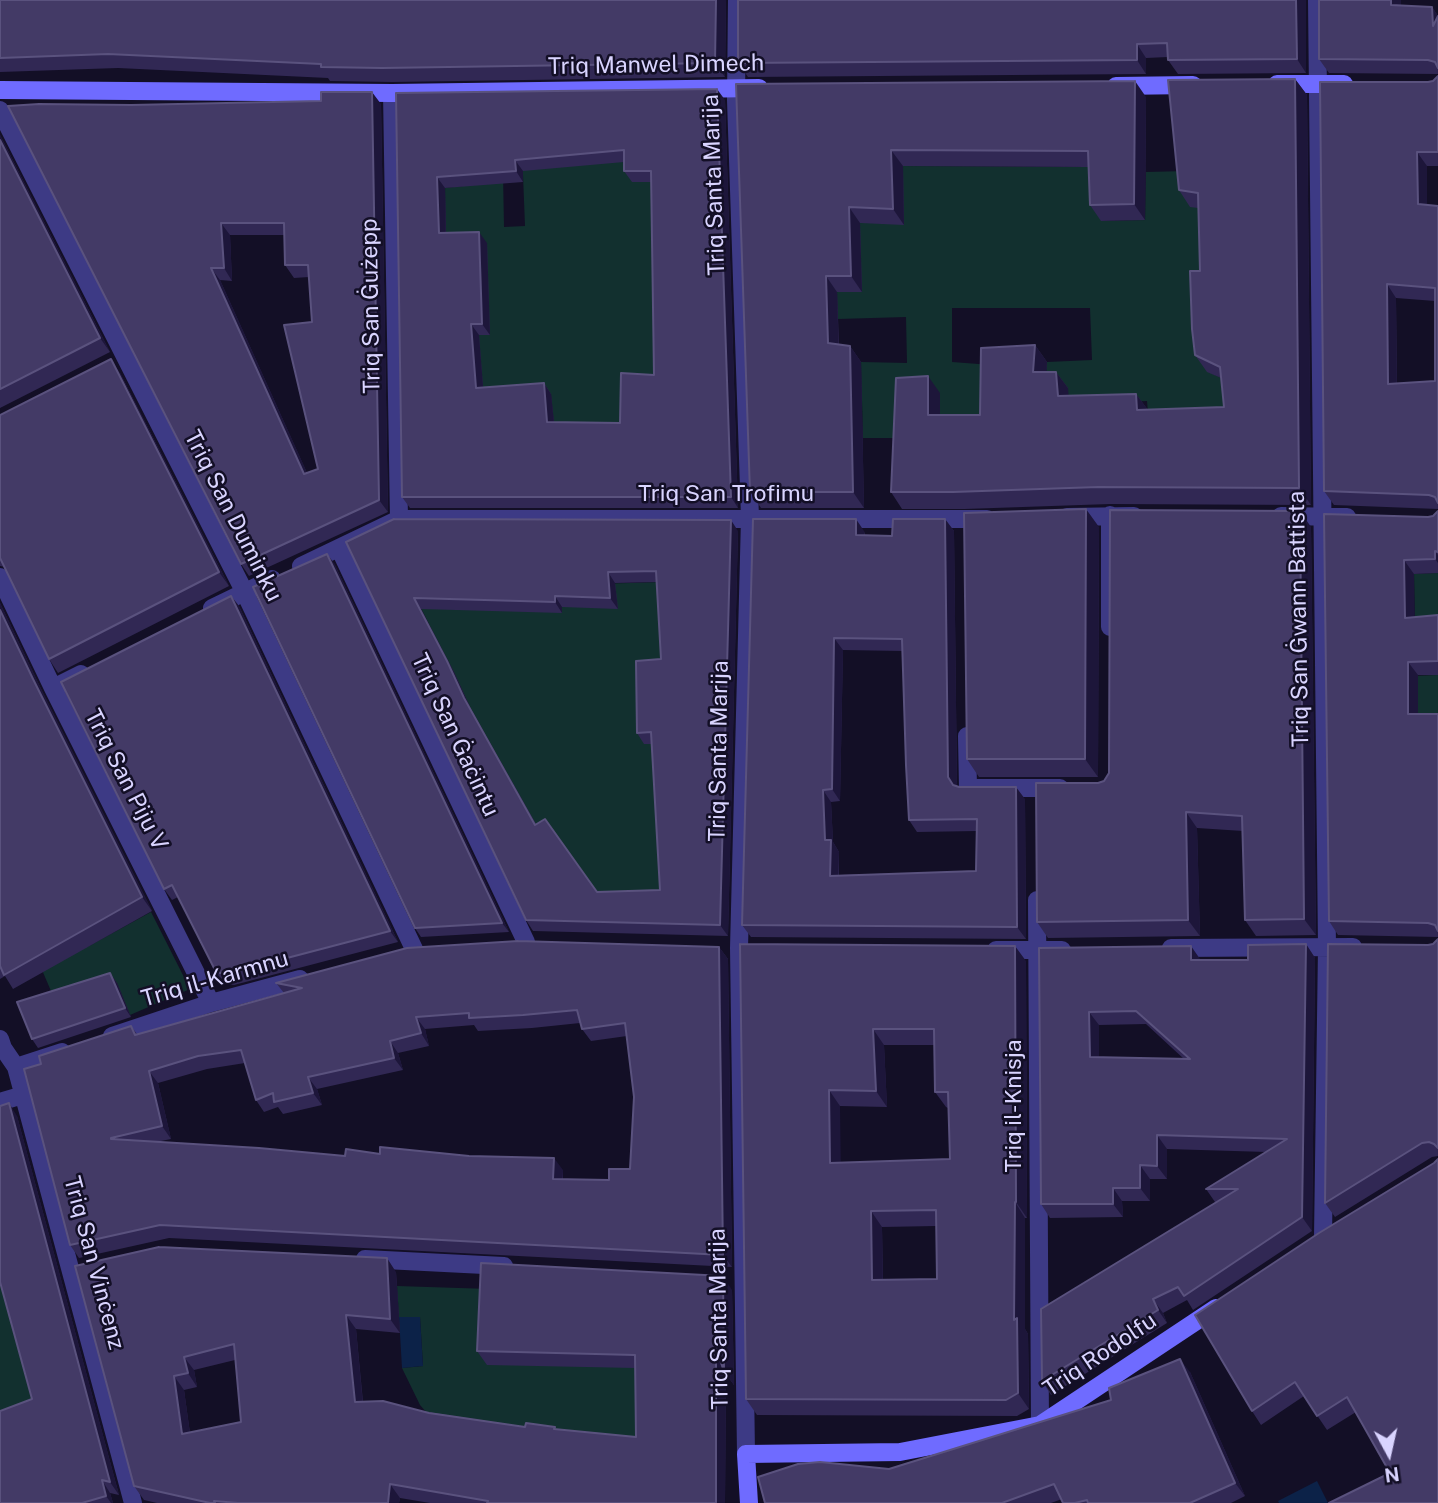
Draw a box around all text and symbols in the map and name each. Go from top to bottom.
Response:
street label: Triq Manwel Dimech [548,49,764,81]
street label: Triq Santa Marija [697,94,731,276]
street label: Triq San Ġużepp [356,218,386,394]
street label: Triq San Duminku [178,426,288,606]
street label: Triq San Trofimu [638,480,814,508]
street label: Triq San Ġwann Battista [1283,491,1315,747]
street label: Triq San Ġaċintu [405,649,505,821]
street label: Triq Santa Marija [704,660,734,842]
street label: Triq San Piju V [79,705,173,855]
street label: Triq il-Karmnu [138,945,292,1013]
street label: Triq il-Knisja [1000,1040,1028,1172]
street label: Triq San Vinċenz [58,1173,130,1353]
street label: Triq Santa Marija [704,1228,734,1410]
street label: Triq Rodolfu [1038,1307,1162,1403]
north arrow [1354,1419,1424,1489]
text: N [1383,1463,1401,1487]

